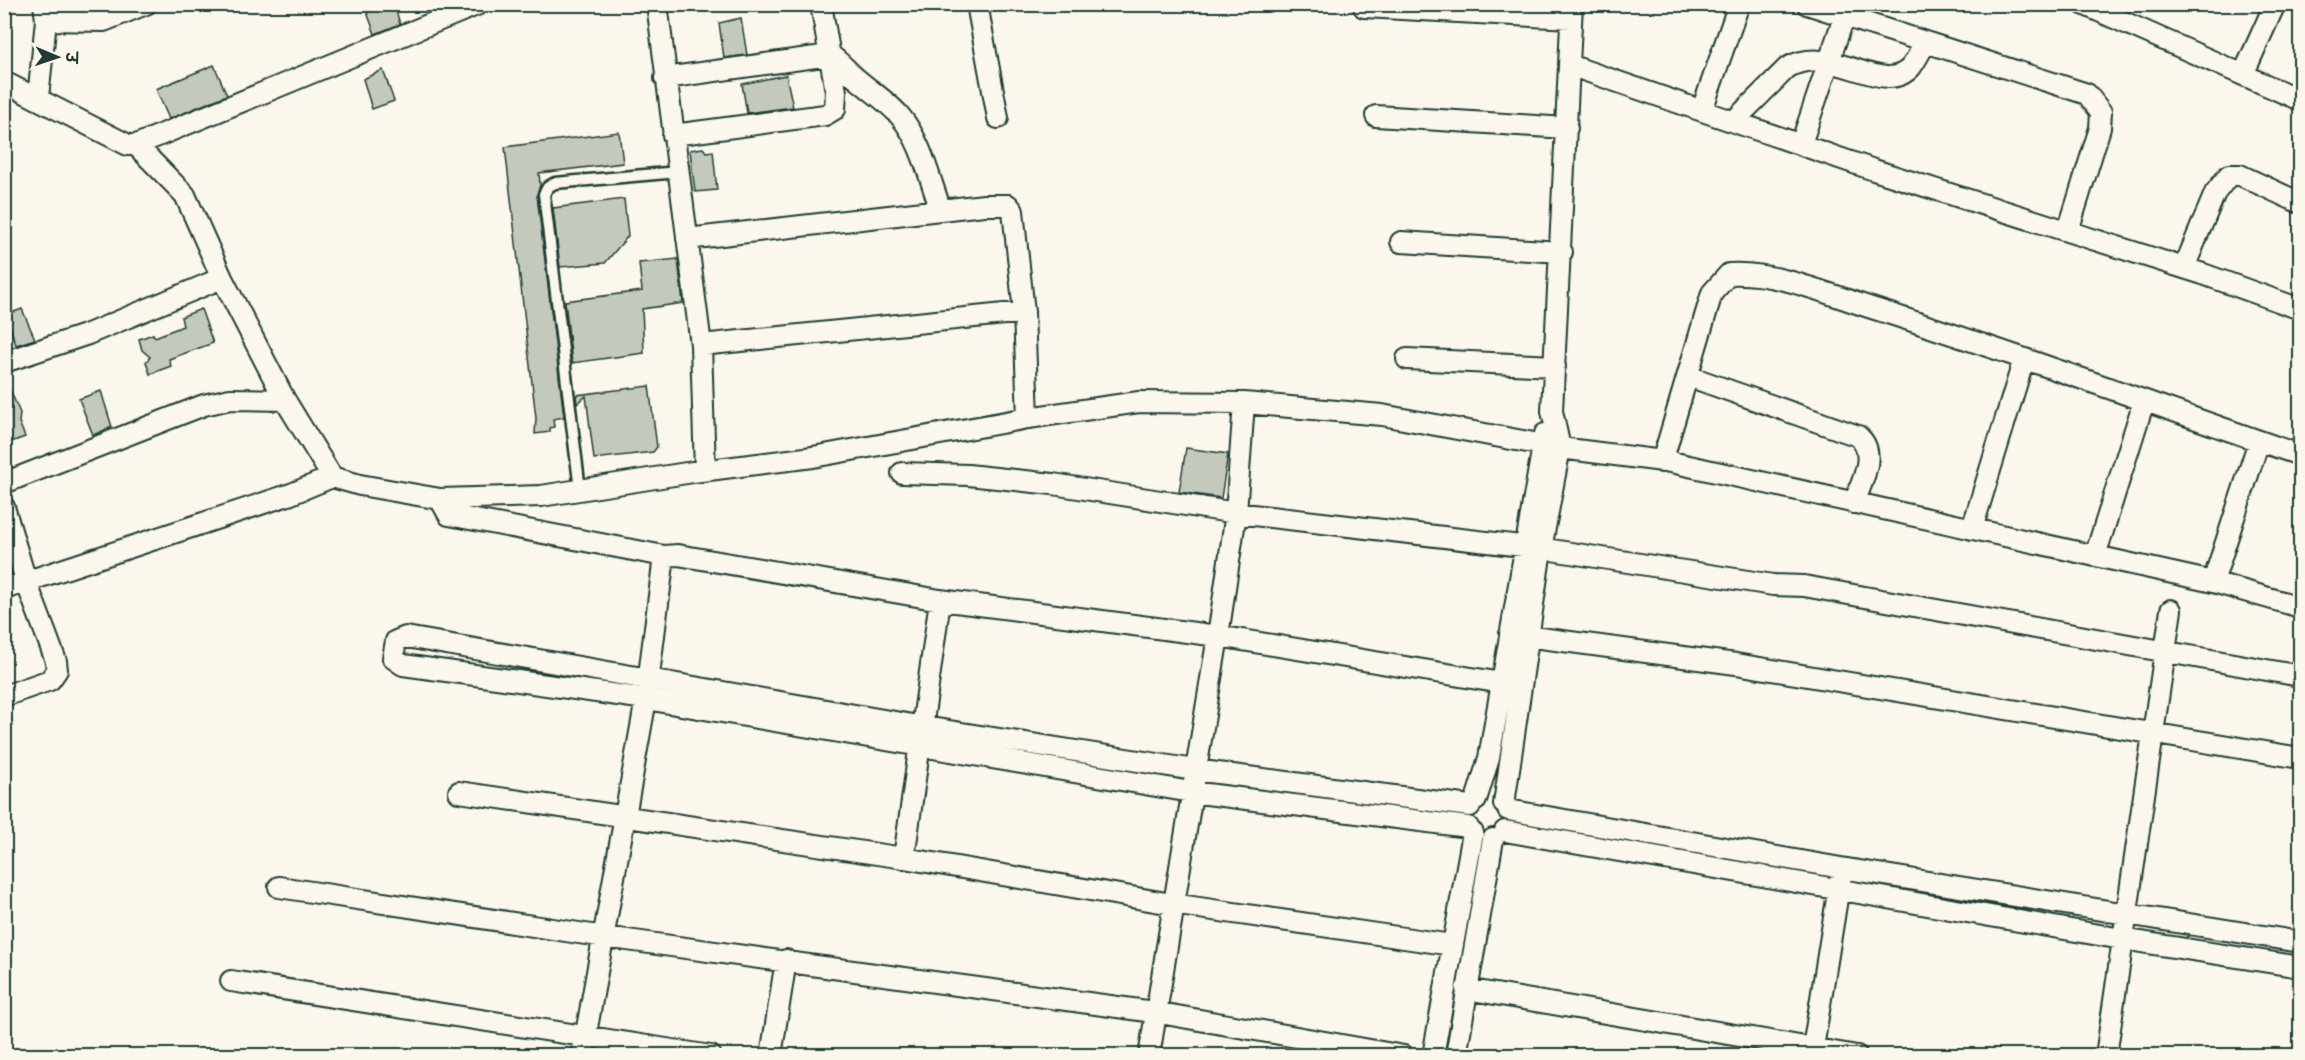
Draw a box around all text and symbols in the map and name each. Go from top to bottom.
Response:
north arrow [27,27,87,87]
text: उ [59,50,78,64]

